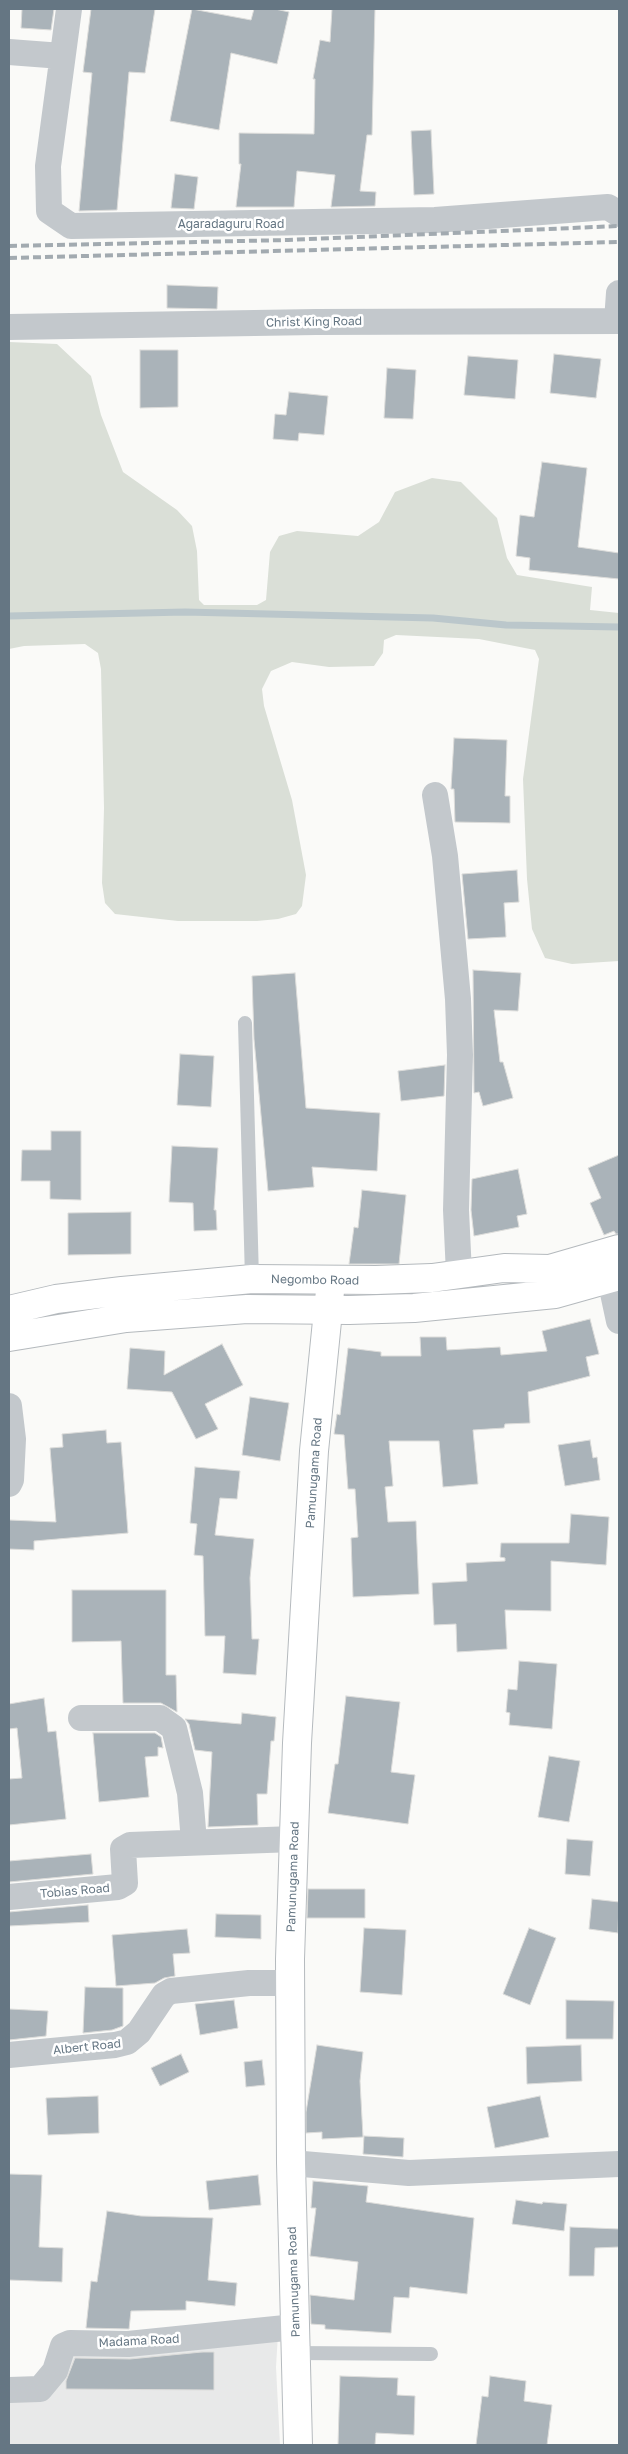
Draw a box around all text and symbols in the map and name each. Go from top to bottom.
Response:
street label: Agaradaguru Road [178,217,284,231]
street label: Christ King Road [266,314,362,330]
street label: Negombo Road [271,1272,359,1288]
street label: Pamunugama Road [303,1417,325,1529]
street label: Pamunugama Road [284,1821,302,1933]
street label: Tobias Road [40,1881,110,1901]
street label: Albert Road [52,2036,122,2058]
street label: Pamunugama Road [285,2226,303,2338]
street label: Madama Road [98,2332,180,2350]

